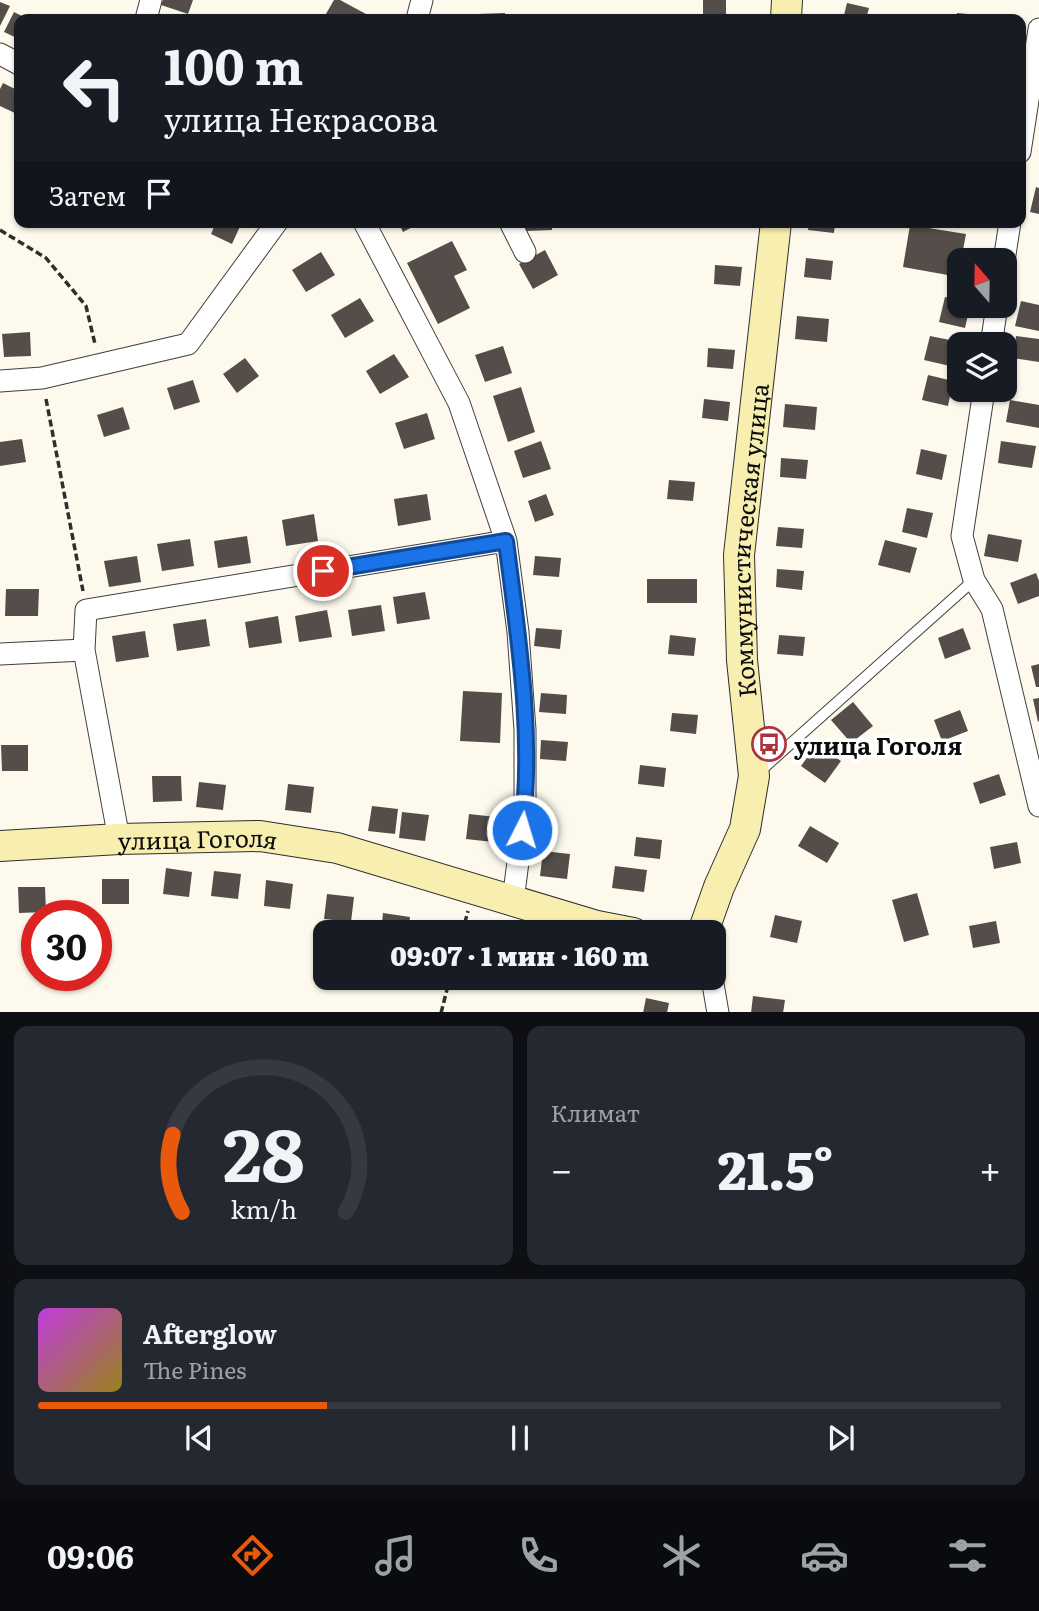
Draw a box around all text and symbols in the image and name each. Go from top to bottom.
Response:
text: 100 m [164,27,303,100]
icon: left [49,42,140,133]
text: улица Некрасова [164,94,438,142]
text: Затем [49,175,126,214]
icon: arrive [140,175,178,213]
north arrow [947,248,1017,318]
map controls [947,248,1017,402]
button: layers [947,332,1017,402]
street label: Коммунистическая улица [721,381,775,699]
pin [293,541,353,601]
icon: arrive [304,552,342,590]
bus stop icon: улица Гоголя [750,725,788,763]
place label: улица Гоголя [794,727,962,762]
position arrow [485,793,559,867]
street label: улица Гоголя [117,818,280,857]
speed limit sign: 30 [21,900,112,991]
text: 09:07 · 1 мин · 160 m [390,935,649,974]
text: Климат [551,1095,640,1129]
text: 28 [222,1096,304,1204]
text: 21.5° [718,1129,834,1206]
text: − [551,1139,573,1196]
text: + [979,1139,1001,1196]
text: km/h [230,1189,297,1226]
text: Afterglow [143,1313,277,1352]
text: The Pines [143,1352,246,1386]
icon: previous [180,1419,218,1457]
icon: pause [501,1419,539,1457]
icon: next [822,1419,860,1457]
text: 09:06 [47,1531,134,1579]
icon: directions [228,1531,277,1580]
icon: music [371,1531,420,1580]
icon: phone [514,1531,563,1580]
icon: climate [657,1531,706,1580]
icon: car [800,1531,849,1580]
icon: filters [943,1531,992,1580]

